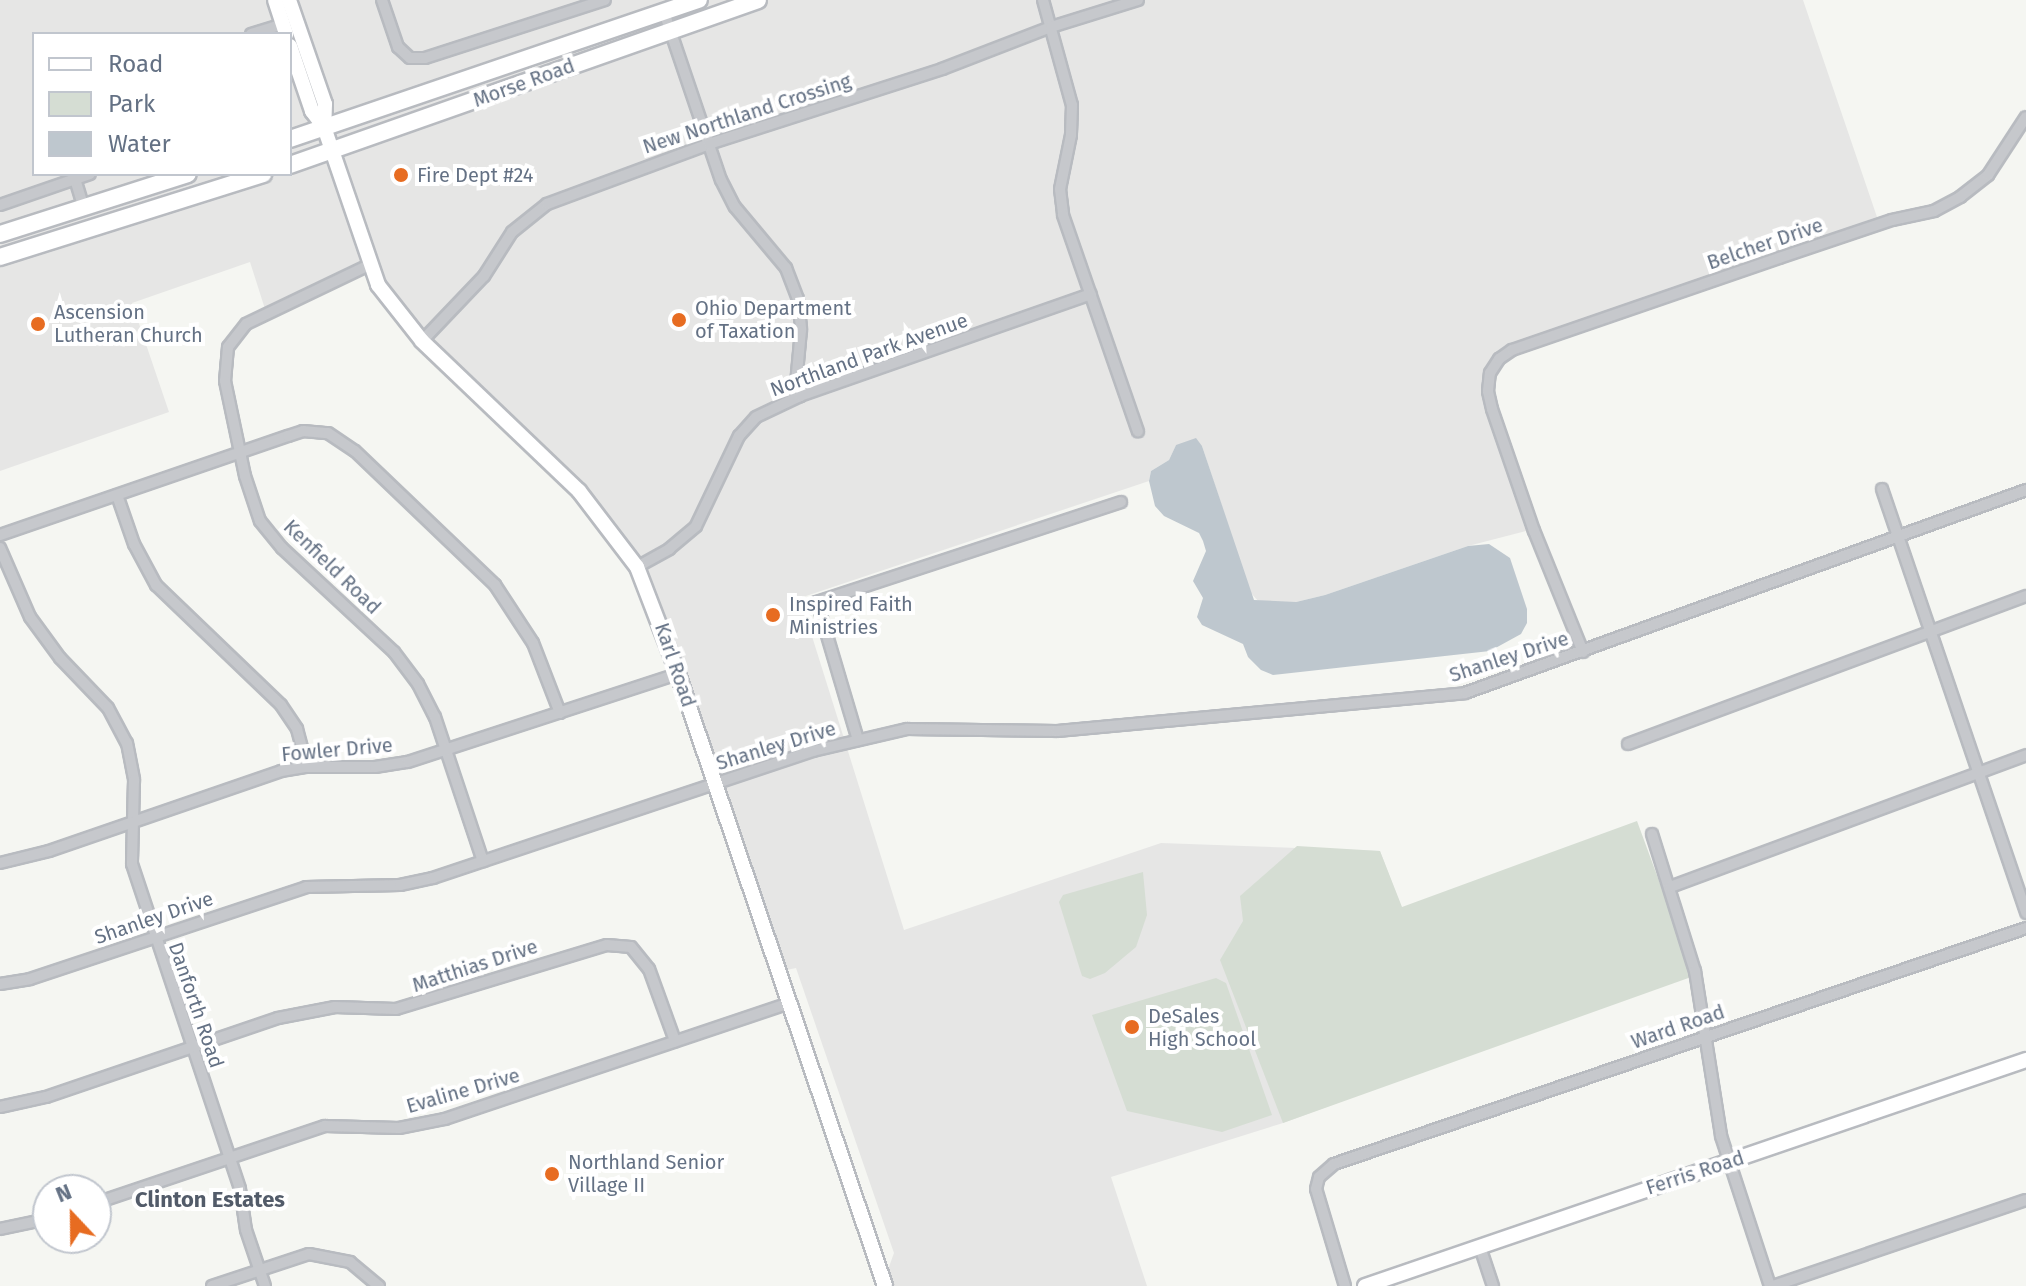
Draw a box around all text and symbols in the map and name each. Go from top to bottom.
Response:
legend [32,32,292,176]
text: Road [108,50,163,78]
street label: Morse Road [470,54,578,112]
street label: New Northland Crossing [640,69,854,159]
text: Park [108,90,155,118]
text: Water [108,130,171,158]
place label: Fire Dept #24 [417,163,533,187]
marker: Fire Dept #24 [392,166,410,184]
street label: Belcher Drive [1704,213,1826,275]
place label: Ohio Department of Taxation [695,296,851,343]
place label: Ascension Lutheran Church [54,300,203,347]
street label: Northland Park Avenue [767,308,971,402]
marker: Ohio Department of Taxation [670,311,688,329]
marker: Ascension Lutheran Church [29,315,47,333]
street label: Kenfield Road [278,515,386,619]
place label: Inspired Faith Ministries [789,592,913,639]
marker: Inspired Faith Ministries [764,606,782,624]
street label: Karl Road [649,620,701,710]
street label: Shanley Drive [1446,626,1572,688]
street label: Shanley Drive [713,716,839,776]
street label: Fowler Drive [280,733,394,767]
street label: Shanley Drive [92,886,216,950]
street label: Matthias Drive [409,934,541,998]
street label: Danforth Road [163,939,229,1071]
street label: Ward Road [1628,1000,1728,1054]
place label: DeSales High School [1148,1004,1256,1051]
marker: DeSales High School [1123,1018,1141,1036]
street label: Evaline Drive [404,1063,522,1119]
street label: Ferris Road [1643,1146,1747,1200]
place label: Northland Senior Village II [568,1150,724,1197]
marker: Northland Senior Village II [543,1165,561,1183]
north arrow [32,1174,112,1254]
text: N [52,1178,75,1208]
district label: Clinton Estates [135,1187,285,1213]

